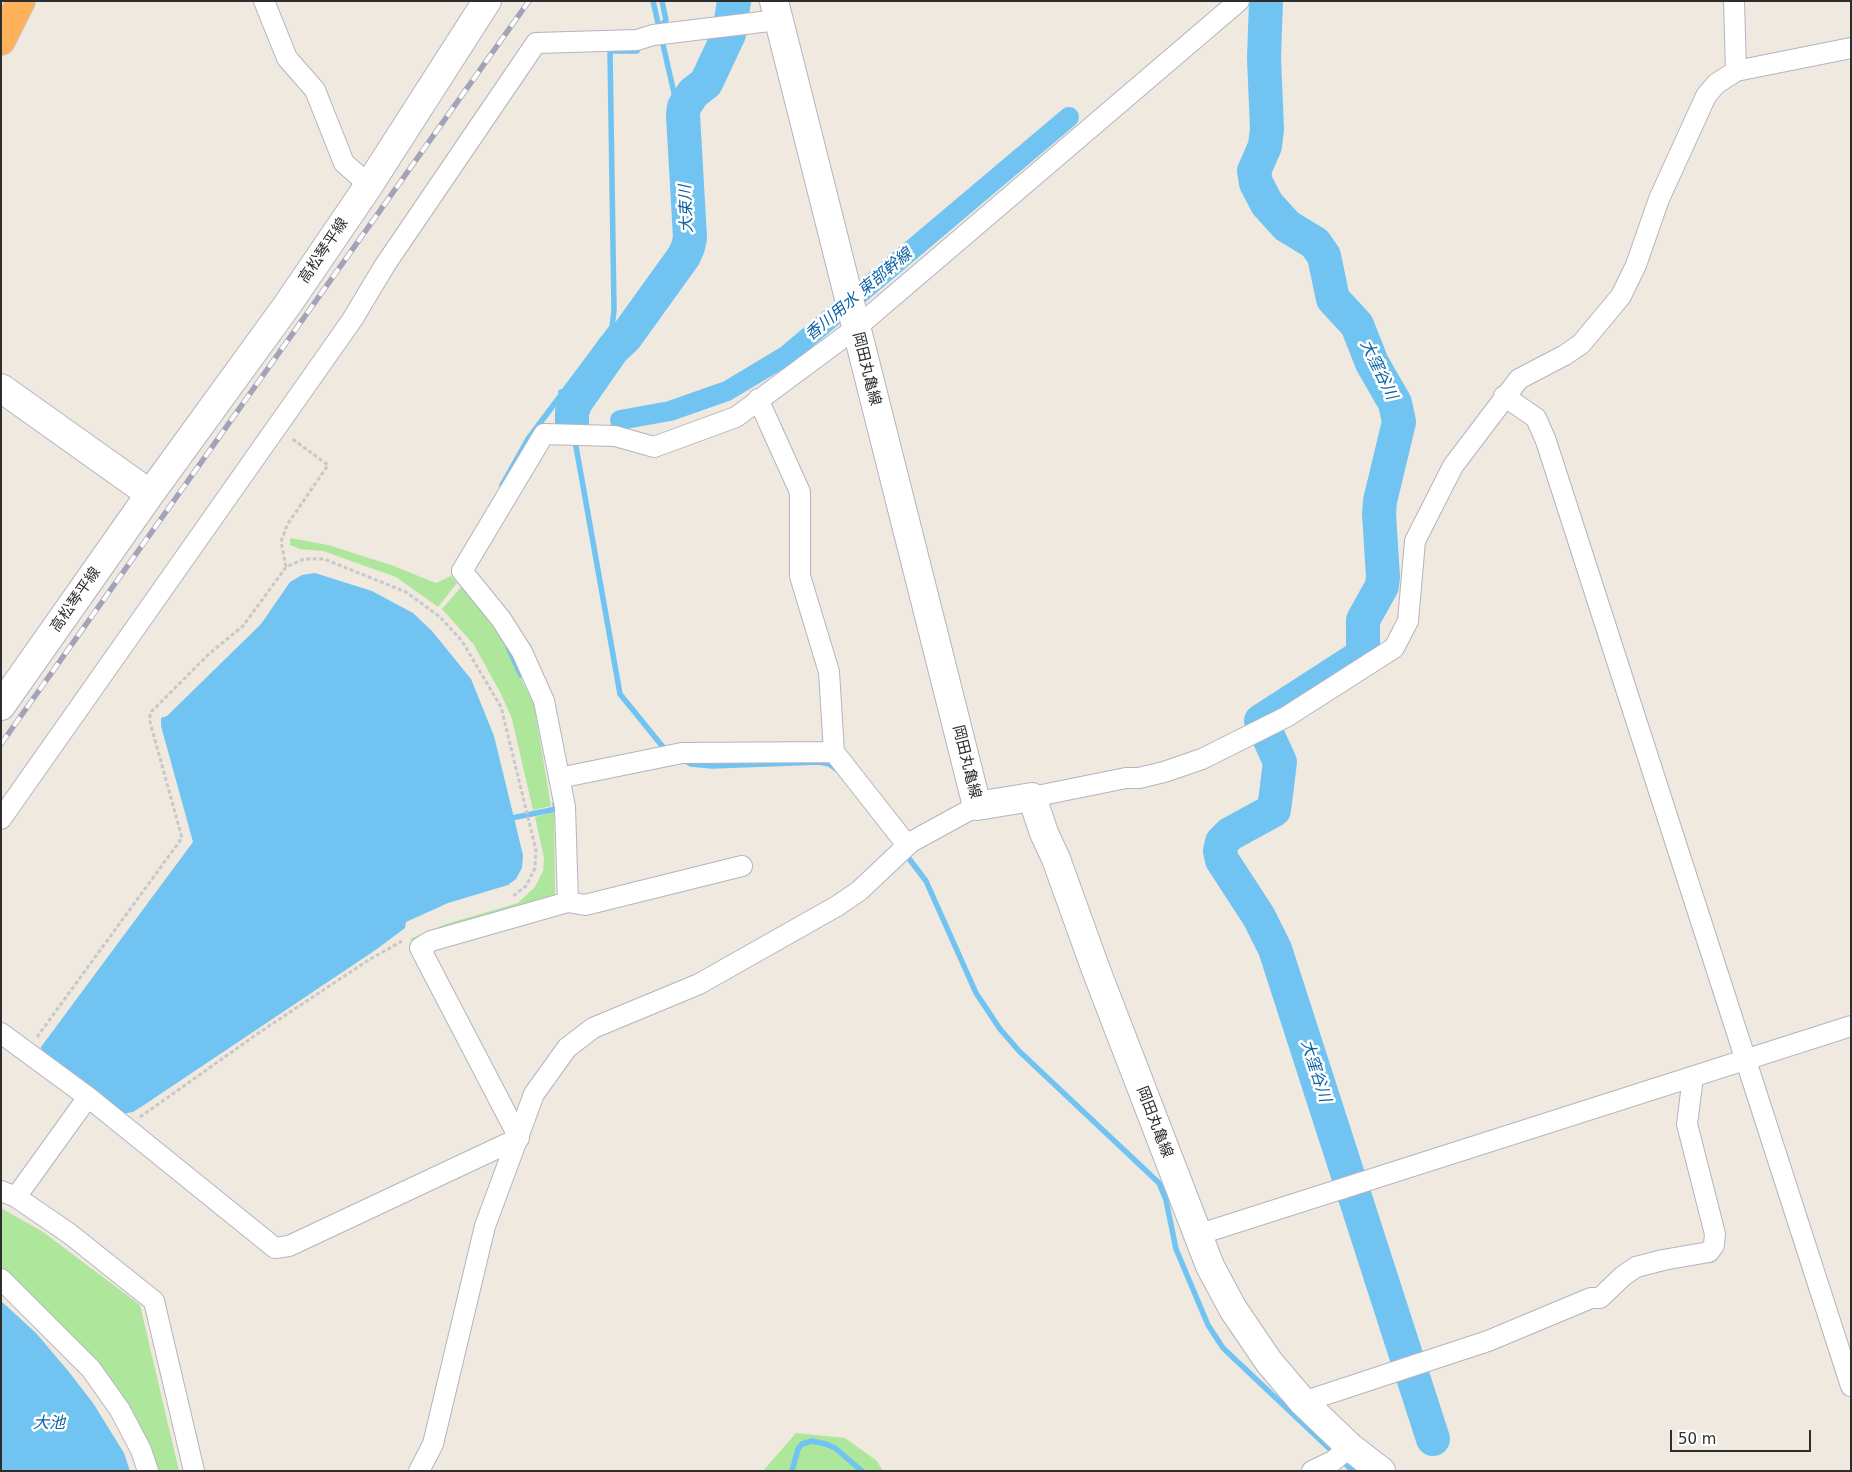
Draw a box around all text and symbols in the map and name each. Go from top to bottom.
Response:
water label: 大束川 [677,185,697,233]
street label: 高松琴平線 [296,215,352,287]
water label: 香川用水 東部幹線 [802,245,916,345]
street label: 岡田丸亀線 [848,330,884,408]
water label: 大窪谷川 [1355,337,1401,403]
street label: 高松琴平線 [47,564,105,636]
street label: 岡田丸亀線 [948,723,984,801]
water label: 大窪谷川 [1296,1038,1334,1104]
street label: 岡田丸亀線 [1132,1084,1176,1160]
water label: 大池 [33,1414,65,1434]
scale bar [1672,1420,1813,1452]
text: 50 m [1678,1430,1716,1448]

